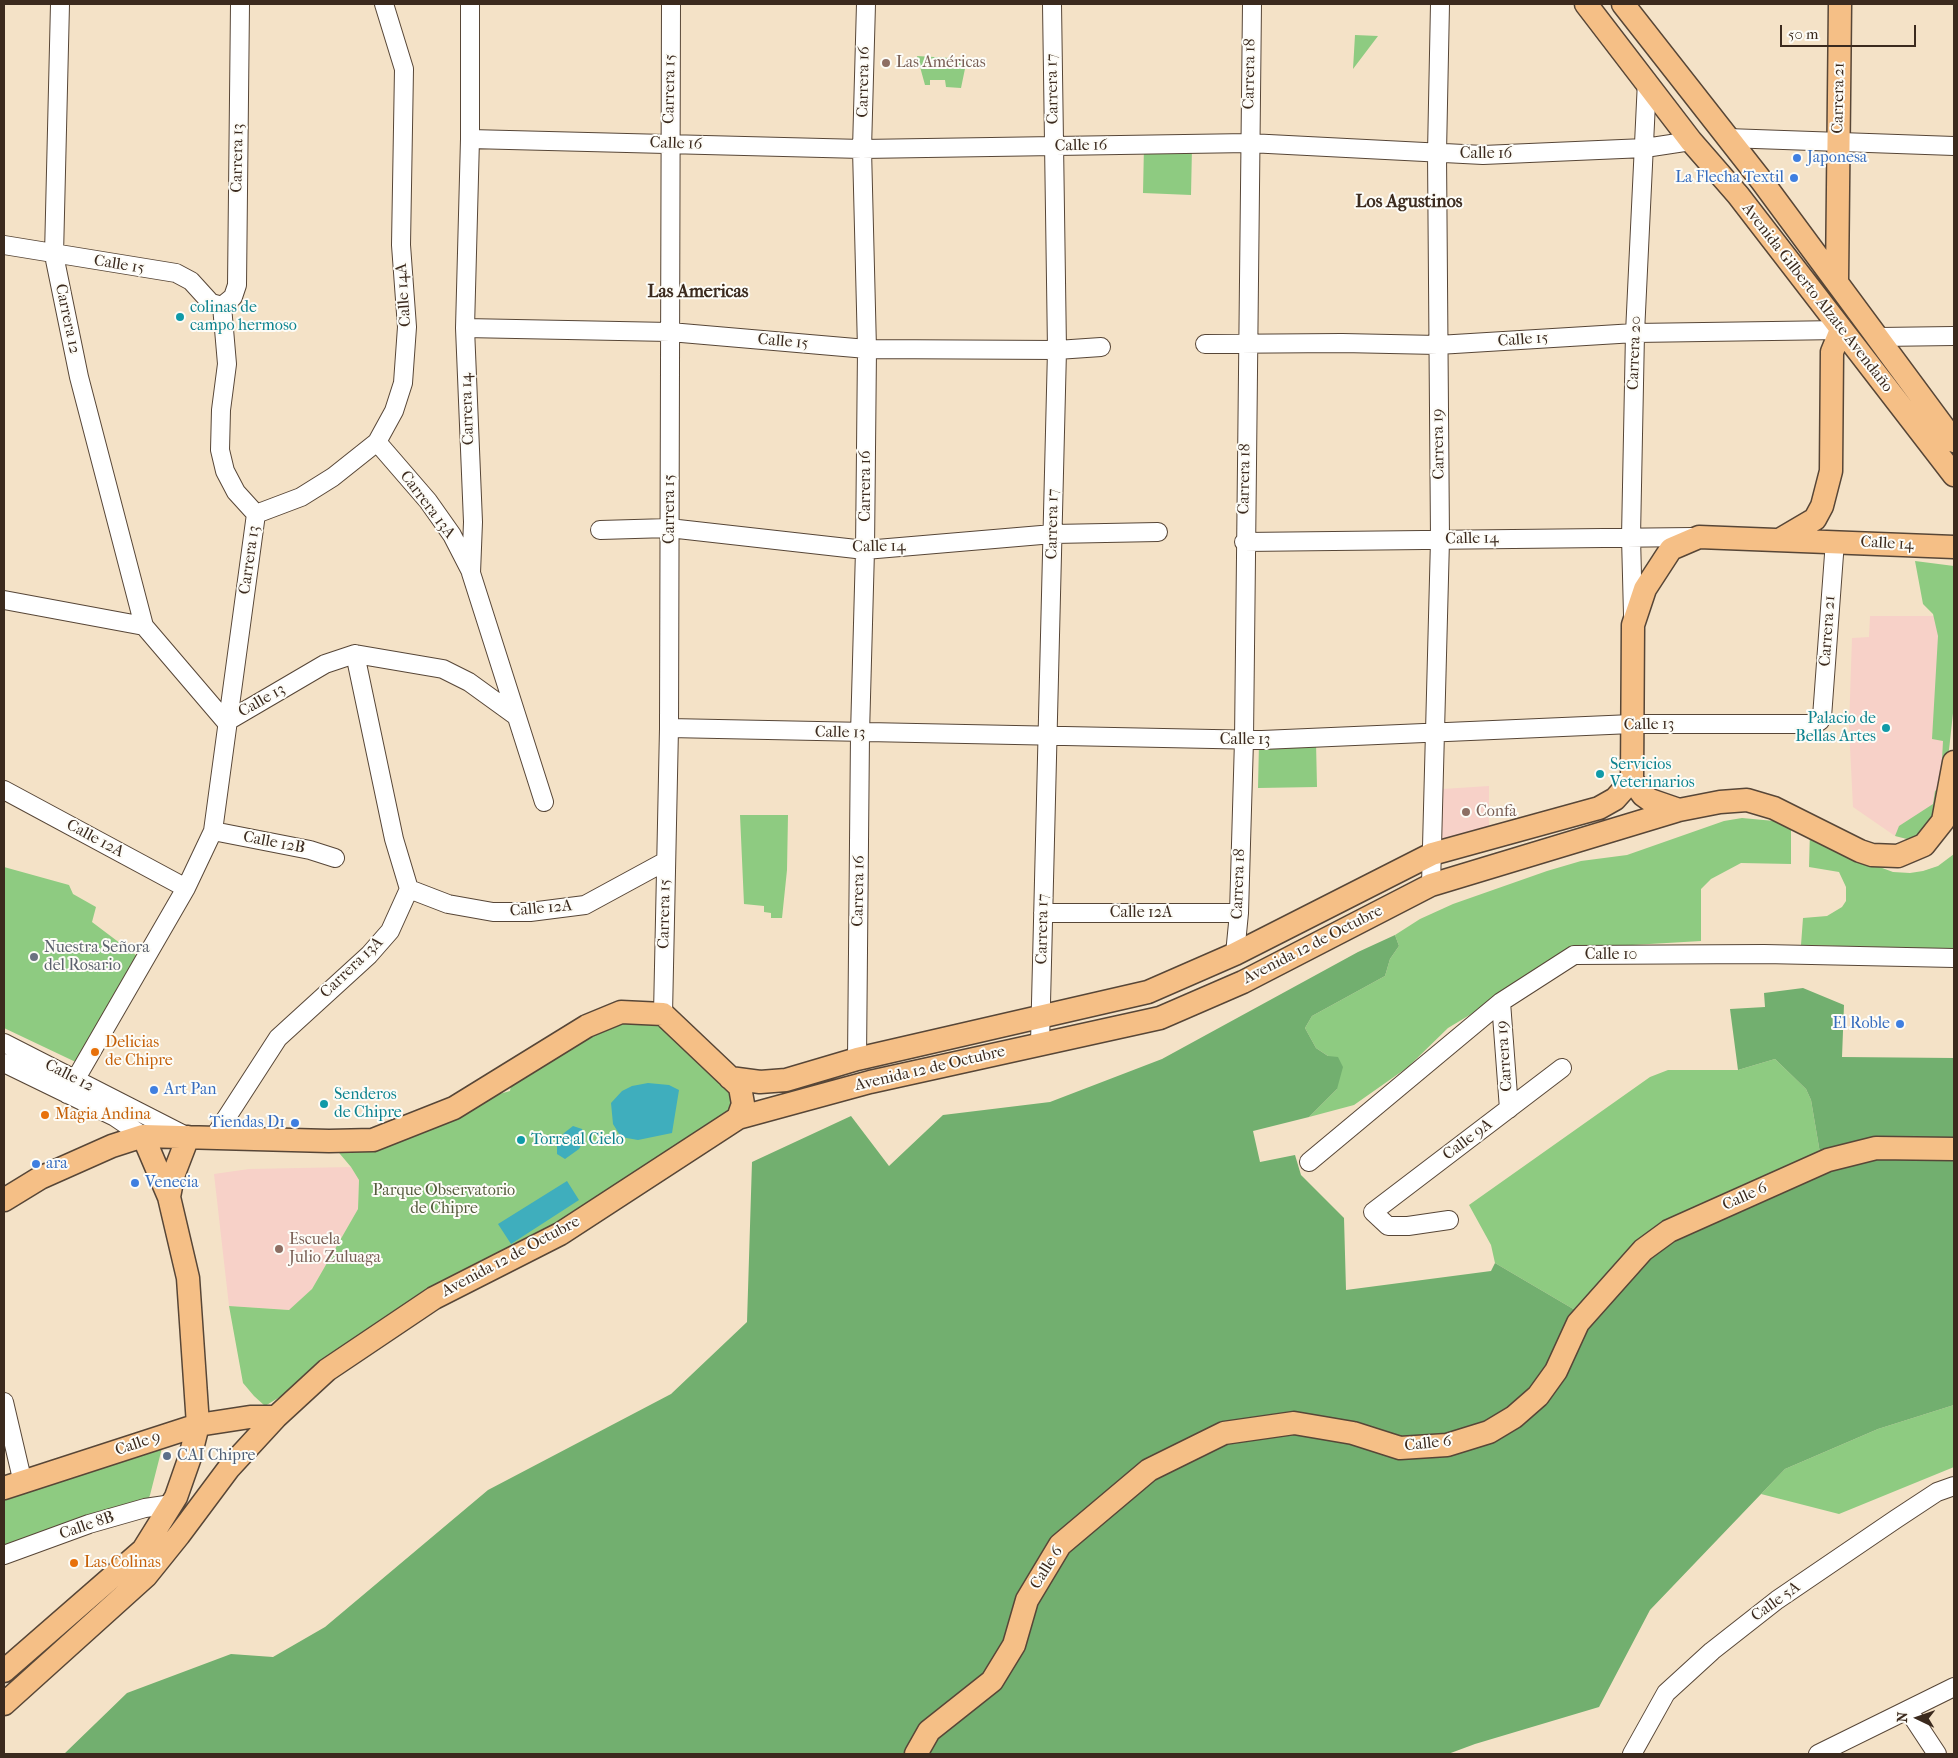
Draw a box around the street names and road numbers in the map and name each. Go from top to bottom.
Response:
street label: Carrera 18 [1240,38,1260,110]
street label: Carrera 16 [854,46,874,118]
street label: Carrera 15 [660,54,680,124]
street label: Carrera 17 [1043,54,1063,124]
street label: Carrera 21 [1829,62,1849,134]
street label: Carrera 13 [228,123,248,193]
street label: Calle 16 [649,133,703,155]
street label: Calle 16 [1055,136,1107,156]
street label: Calle 16 [1460,144,1512,164]
street label: Avenida Gilberto Alzate Avendaño [1737,200,1897,396]
street label: Calle 15 [92,252,146,278]
street label: Calle 14A [392,263,416,327]
street label: Carrera 12 [50,282,84,356]
street label: Carrera 20 [1624,316,1646,390]
street label: Calle 15 [1497,329,1549,351]
street label: Calle 15 [757,330,809,354]
street label: Carrera 14 [457,372,479,446]
street label: Carrera 19 [1429,408,1449,480]
street label: Carrera 18 [1235,443,1255,515]
street label: Carrera 16 [856,450,876,522]
street label: Carrera 13A [395,467,459,543]
street label: Carrera 15 [660,474,680,544]
street label: Carrera 17 [1043,489,1063,559]
street label: Carrera 13 [236,524,264,596]
street label: Calle 14 [1445,529,1499,549]
street label: Calle 14 [1860,533,1914,555]
street label: Calle 14 [852,537,906,557]
street label: Carrera 21 [1816,595,1840,667]
street label: Calle 13 [235,680,289,722]
street label: Calle 13 [1624,715,1674,735]
street label: Calle 13 [815,723,865,743]
street label: Calle 13 [1220,730,1270,750]
street label: Calle 12A [63,816,127,862]
street label: Calle 12B [241,828,307,858]
street label: Carrera 18 [1228,848,1250,920]
street label: Carrera 16 [849,855,869,927]
street label: Carrera 15 [655,879,675,949]
street label: Carrera 17 [1033,894,1053,964]
street label: Calle 12A [509,897,573,921]
street label: Avenida 12 de Octubre [1240,902,1386,988]
street label: Calle 12A [1110,903,1172,923]
street label: Carrera 13A [317,933,387,1003]
street label: Calle 10 [1585,945,1637,965]
street label: Carrera 19 [1493,1020,1517,1092]
street label: Avenida 12 de Octubre [853,1042,1007,1096]
street label: Calle 12 [41,1056,97,1096]
street label: Calle 9A [1439,1115,1497,1165]
street label: Calle 6 [1720,1179,1770,1215]
street label: Avenida 12 de Octubre [439,1212,583,1302]
street label: Calle 9 [113,1427,163,1461]
street label: Calle 6 [1404,1432,1452,1456]
street label: Calle 8B [57,1508,117,1544]
street label: Calle 6 [1026,1543,1068,1593]
street label: Calle 5A [1748,1578,1804,1626]

